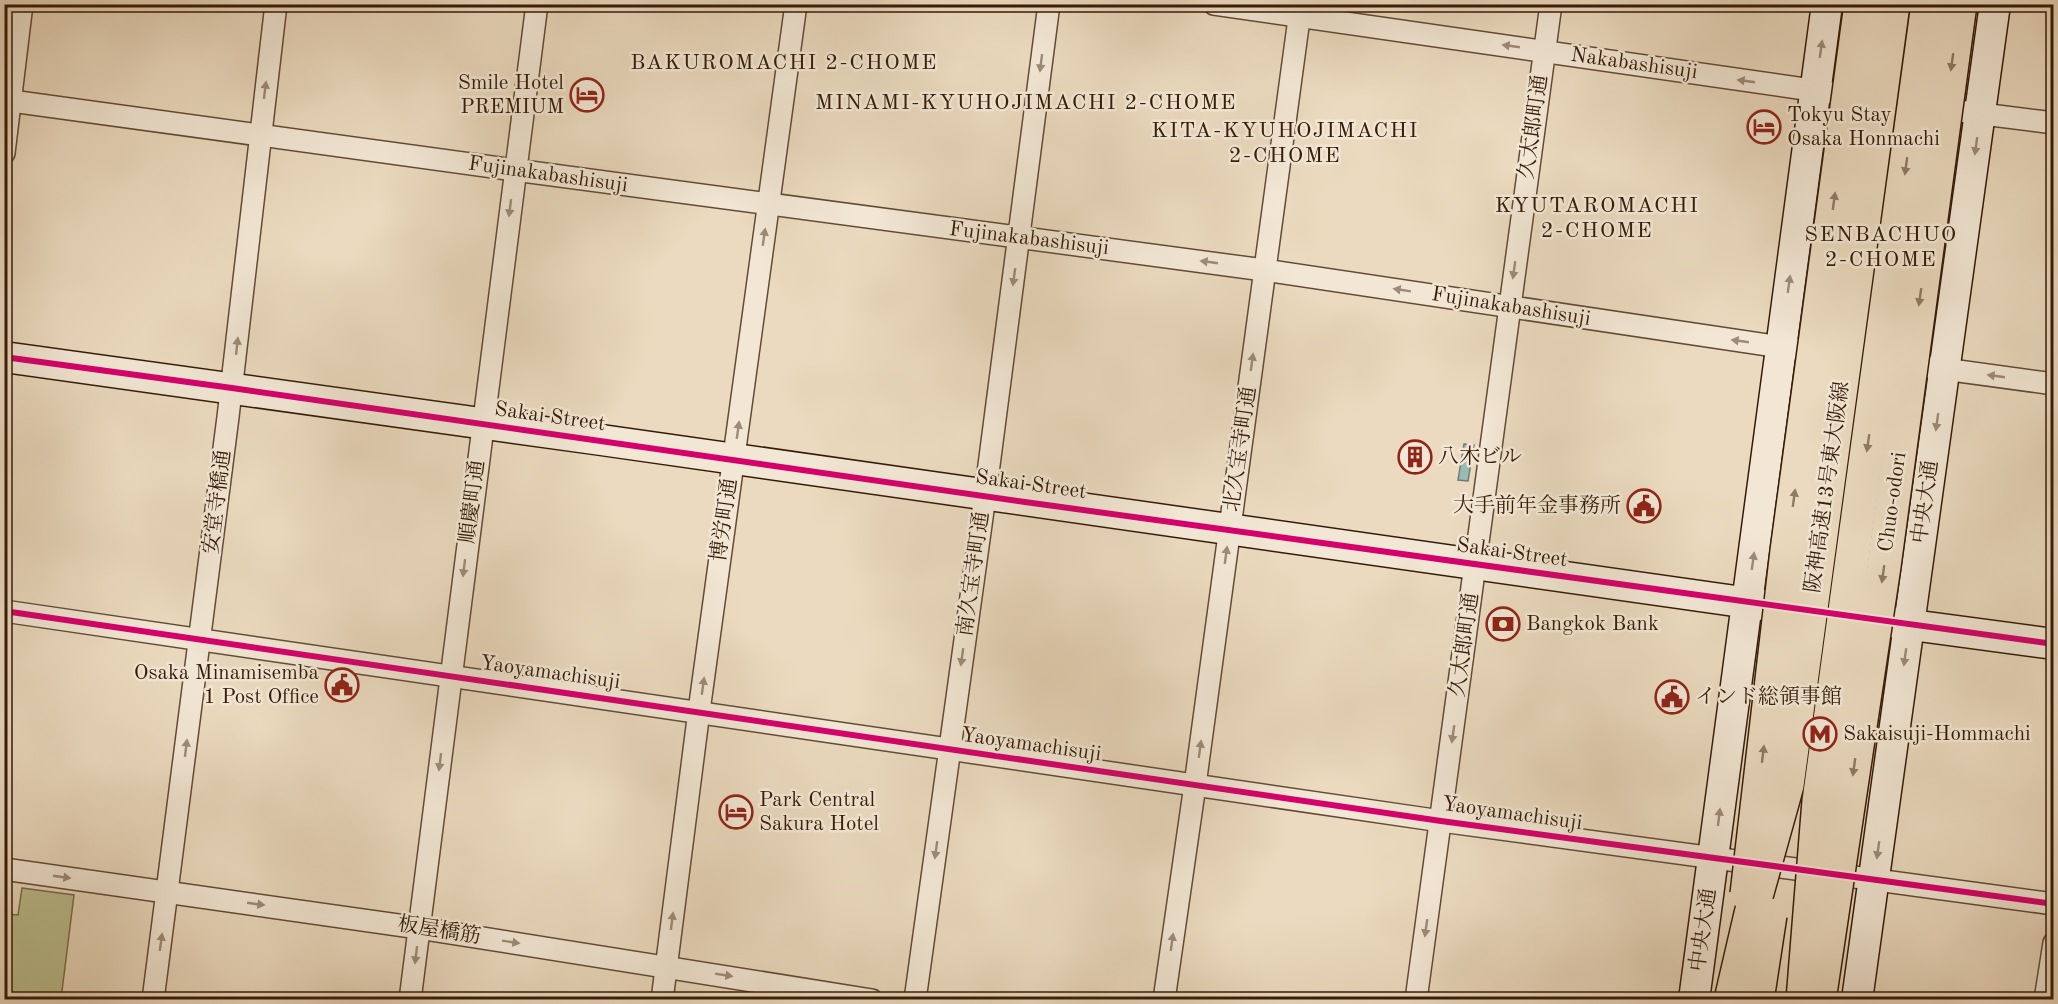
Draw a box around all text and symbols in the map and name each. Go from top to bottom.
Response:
one-way arrow [1817,40,1826,59]
one-way arrow [1502,42,1521,51]
street label: Nakabashisuji [1569,45,1699,83]
district label: BAKUROMACHI 2-CHOME [630,52,938,74]
one-way arrow [1037,53,1046,72]
one-way arrow [1948,53,1957,72]
place label: Smile Hotel PREMIUM [458,73,564,118]
street label: 久太郎町通 [1514,73,1552,180]
one-way arrow [1736,76,1755,85]
hotel icon: Smile Hotel PREMIUM [569,77,605,113]
one-way arrow [261,80,270,99]
district label: MINAMI-KYUHOJIMACHI 2-CHOME [815,92,1237,114]
place label: Tokyu Stay Osaka Honmachi [1787,105,1940,150]
hotel icon: Tokyu Stay Osaka Honmachi [1746,109,1782,145]
district label: KITA-KYUHOJIMACHI 2-CHOME [1151,120,1419,167]
one-way arrow [1971,136,1980,155]
street label: Fujinakabashisuji [467,153,629,197]
one-way arrow [1901,157,1910,176]
one-way arrow [1830,191,1839,210]
district label: KYUTAROMACHI 2-CHOME [1495,195,1699,242]
one-way arrow [505,199,515,218]
street label: Fujinakabashisuji [948,219,1110,259]
district label: SENBACHUO 2-CHOME [1804,224,1958,271]
one-way arrow [759,227,768,246]
one-way arrow [1199,258,1218,267]
one-way arrow [1509,261,1518,280]
one-way arrow [1009,267,1018,286]
one-way arrow [1785,275,1794,294]
street label: Fujinakabashisuji [1430,284,1592,330]
one-way arrow [1392,286,1411,295]
one-way arrow [1916,288,1925,307]
one-way arrow [232,337,242,356]
one-way arrow [1730,337,1749,346]
one-way arrow [1247,353,1257,372]
one-way arrow [1986,372,2005,381]
street label: 阪神高速13号東大阪線 [1801,380,1853,594]
street label: 北久宝寺町通 [1220,385,1260,513]
street label: Sakai Street [493,399,607,435]
one-way arrow [1933,413,1942,432]
one-way arrow [733,420,742,439]
one-way arrow [1863,434,1873,453]
building icon: 八木ビル [1397,439,1433,475]
place label: 八木ビル [1438,445,1522,468]
street label: 安堂寺橋通 [199,448,235,555]
street label: Chuo-odori [1876,451,1910,553]
street label: 順慶町通 [455,459,489,545]
street label: 中央大通 [1908,459,1942,545]
street label: Sakai Street [974,467,1088,503]
street label: 博労町通 [707,477,741,563]
public building icon: 大手前年金事務所 [1626,488,1662,524]
one-way arrow [1789,488,1798,507]
place label: 大手前年金事務所 [1453,493,1621,517]
street label: 南久宝寺町通 [953,510,993,638]
street label: Sakai Street [1455,535,1569,571]
one-way arrow [1222,546,1231,565]
one-way arrow [1748,551,1757,570]
one-way arrow [460,559,469,578]
one-way arrow [1878,564,1887,583]
street label: 久太郎町通 [1445,591,1483,698]
bank icon: Bangkok Bank [1485,606,1521,642]
place label: Bangkok Bank [1526,614,1659,635]
one-way arrow [1901,647,1910,666]
one-way arrow [958,648,967,667]
street label: Yaoyamachisuji [478,653,622,693]
place label: Osaka Minamisemba 1 Post Office [134,663,319,708]
public building icon: Osaka Minamisemba 1 Post Office [324,667,360,703]
one-way arrow [698,676,707,695]
public building icon: インド総領事館 [1654,679,1690,715]
place label: インド総領事館 [1695,685,1842,708]
metro station icon: Sakaisuji-Hommachi [1802,716,1838,752]
place label: Sakaisuji-Hommachi [1843,724,2031,745]
street label: Yaoyamachisuji [959,725,1103,765]
one-way arrow [1448,725,1457,744]
one-way arrow [181,739,191,758]
one-way arrow [1195,739,1205,758]
one-way arrow [1758,744,1768,763]
one-way arrow [436,752,445,771]
one-way arrow [1850,757,1859,776]
place label: Park Central Sakura Hotel [759,790,879,835]
hotel icon: Park Central Sakura Hotel [718,794,754,830]
street label: Yaoyamachisuji [1440,794,1584,834]
one-way arrow [1715,807,1724,826]
one-way arrow [931,841,940,860]
one-way arrow [1873,841,1882,860]
one-way arrow [53,873,72,882]
street label: 中央大通 [1686,887,1720,973]
one-way arrow [246,900,265,909]
one-way arrow [668,911,677,930]
street label: 板屋橋筋 [396,912,482,948]
one-way arrow [1422,918,1431,937]
one-way arrow [156,932,166,951]
one-way arrow [1168,932,1177,951]
one-way arrow [501,937,520,946]
one-way arrow [411,946,420,965]
one-way arrow [715,971,734,980]

